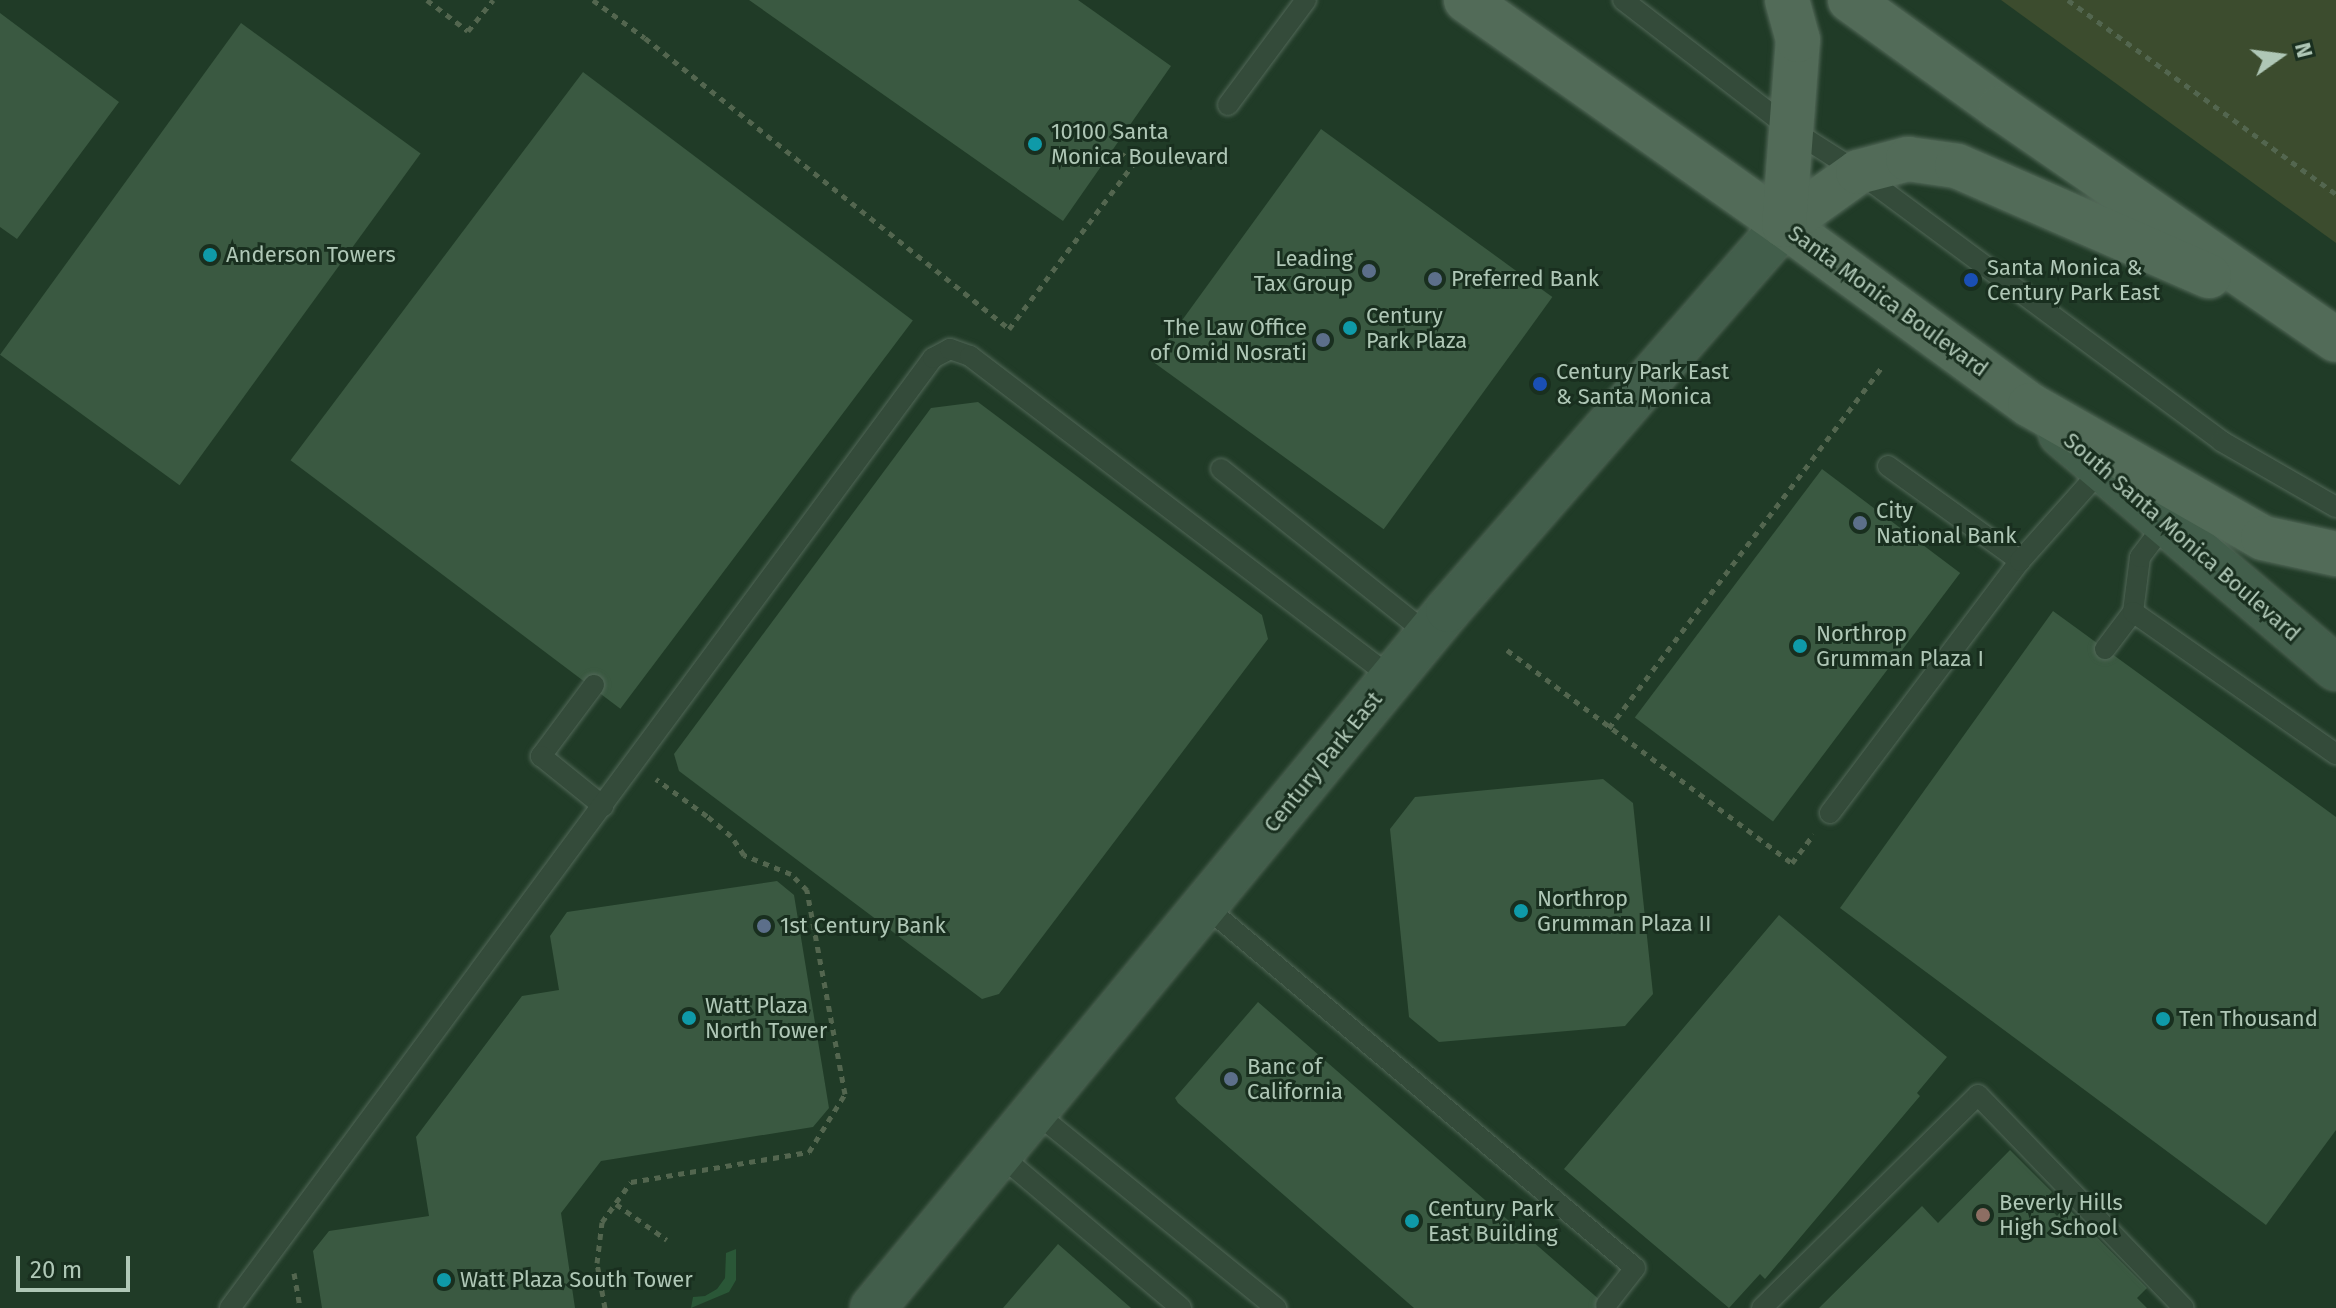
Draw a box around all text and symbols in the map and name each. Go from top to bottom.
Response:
north arrow [2240,16,2320,96]
text: N [2289,40,2319,60]
place label: 10100 Santa Monica Boulevard [1051,118,1229,170]
marker: 10100 Santa Monica Boulevard [1026,135,1044,153]
street label: Santa Monica Boulevard [1783,220,1993,382]
place label: Anderson Towers [226,242,396,268]
place label: Leading Tax Group [1254,245,1353,296]
marker: Anderson Towers [201,246,219,264]
place label: Santa Monica & Century Park East [1987,254,2160,306]
marker: Leading Tax Group [1360,262,1378,280]
place label: Preferred Bank [1451,266,1599,292]
marker: Preferred Bank [1426,270,1444,288]
marker: Santa Monica & Century Park East [1962,271,1980,289]
place label: Century Park Plaza [1366,302,1467,354]
place label: The Law Office of Omid Nosrati [1150,314,1307,366]
marker: Century Park Plaza [1341,319,1359,337]
marker: The Law Office of Omid Nosrati [1314,331,1332,349]
place label: Century Park East & Santa Monica [1556,358,1729,410]
marker: Century Park East & Santa Monica [1531,375,1549,393]
street label: South Santa Monica Boulevard [2058,427,2306,647]
place label: City National Bank [1876,497,2016,548]
marker: City National Bank [1851,514,1869,532]
place label: Northrop Grumman Plaza I [1816,620,1984,672]
marker: Northrop Grumman Plaza I [1791,637,1809,655]
street label: Century Park East [1258,686,1388,838]
place label: Northrop Grumman Plaza II [1537,885,1712,936]
marker: Northrop Grumman Plaza II [1512,902,1530,920]
place label: 1st Century Bank [780,913,946,939]
marker: 1st Century Bank [755,917,773,935]
place label: Watt Plaza North Tower [705,992,827,1044]
place label: Ten Thousand [2179,1006,2318,1032]
marker: Watt Plaza North Tower [680,1009,698,1027]
marker: Ten Thousand [2154,1010,2172,1028]
place label: Banc of California [1247,1053,1343,1104]
marker: Banc of California [1222,1070,1240,1088]
place label: Beverly Hills High School [1999,1189,2123,1240]
place label: Century Park East Building [1428,1195,1558,1246]
marker: Beverly Hills High School [1974,1206,1992,1224]
marker: Century Park East Building [1403,1212,1421,1230]
scale bar [20,1240,134,1290]
text: 20 m [30,1256,82,1284]
place label: Watt Plaza South Tower [460,1267,693,1293]
marker: Watt Plaza South Tower [435,1271,453,1289]

